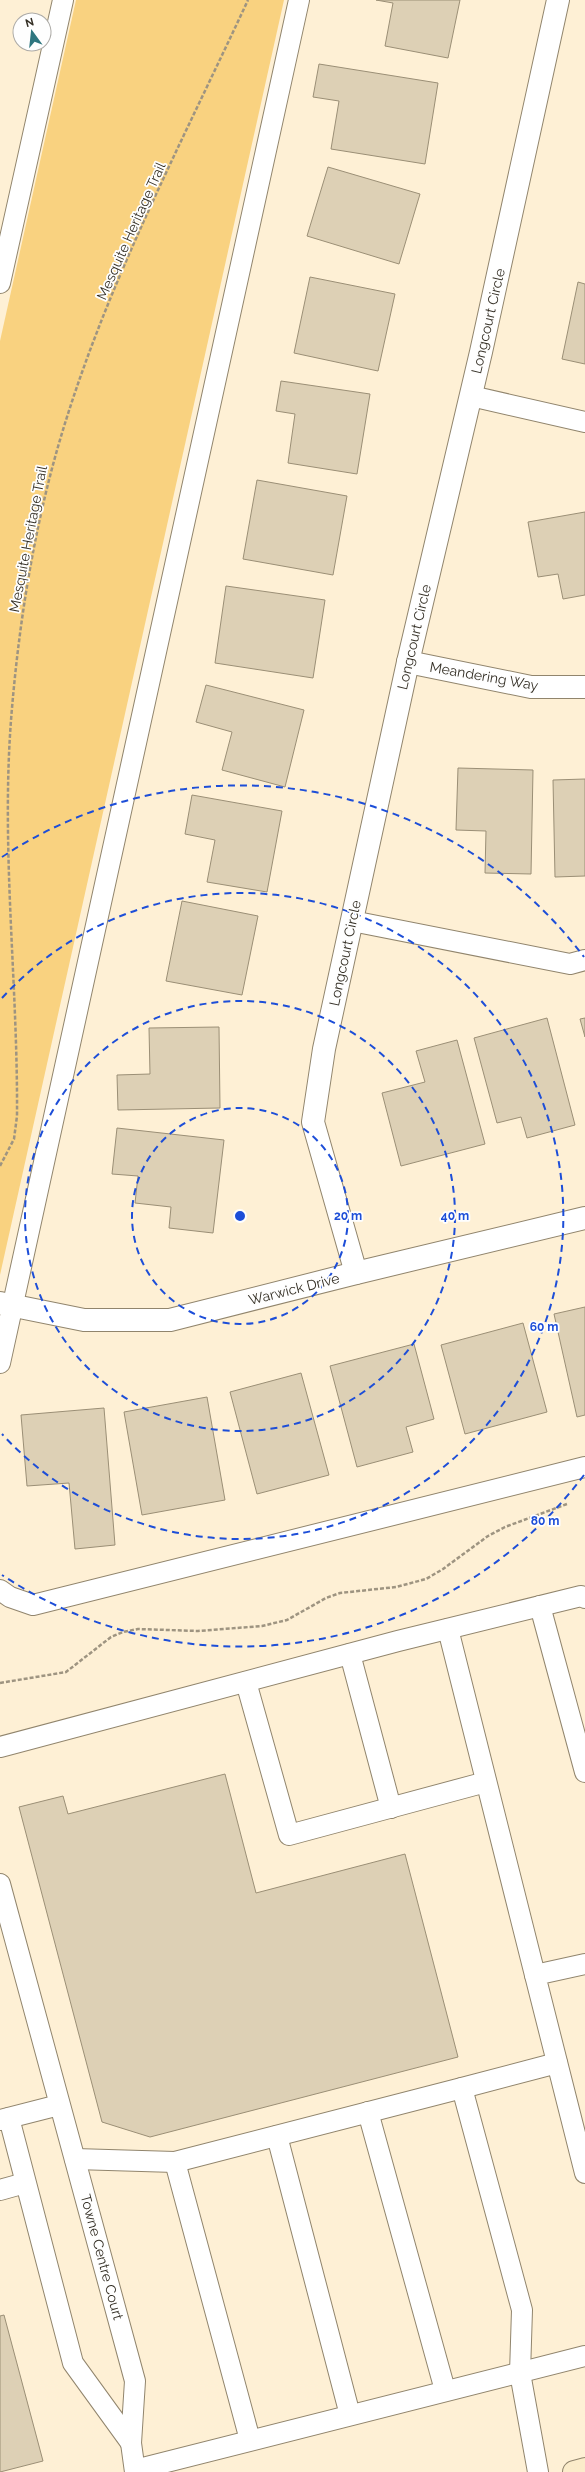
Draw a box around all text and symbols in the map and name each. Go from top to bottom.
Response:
north arrow [12,12,52,52]
text: N [24,15,35,30]
street label: Mesquite Heritage Trail [93,160,169,302]
street label: Longcourt Circle [468,267,508,375]
street label: Mesquite Heritage Trail [6,464,50,614]
street label: Longcourt Circle [394,583,434,691]
street label: Meandering Way [429,659,540,693]
street label: Longcourt Circle [326,899,364,1007]
centre of rings [233,1209,247,1223]
text: 20 m [334,1209,362,1223]
text: 40 m [441,1209,469,1223]
street label: Warwick Drive [247,1270,341,1308]
text: 60 m [530,1320,558,1334]
text: 80 m [531,1514,559,1528]
street label: Towne Centre Court [78,2192,127,2322]

